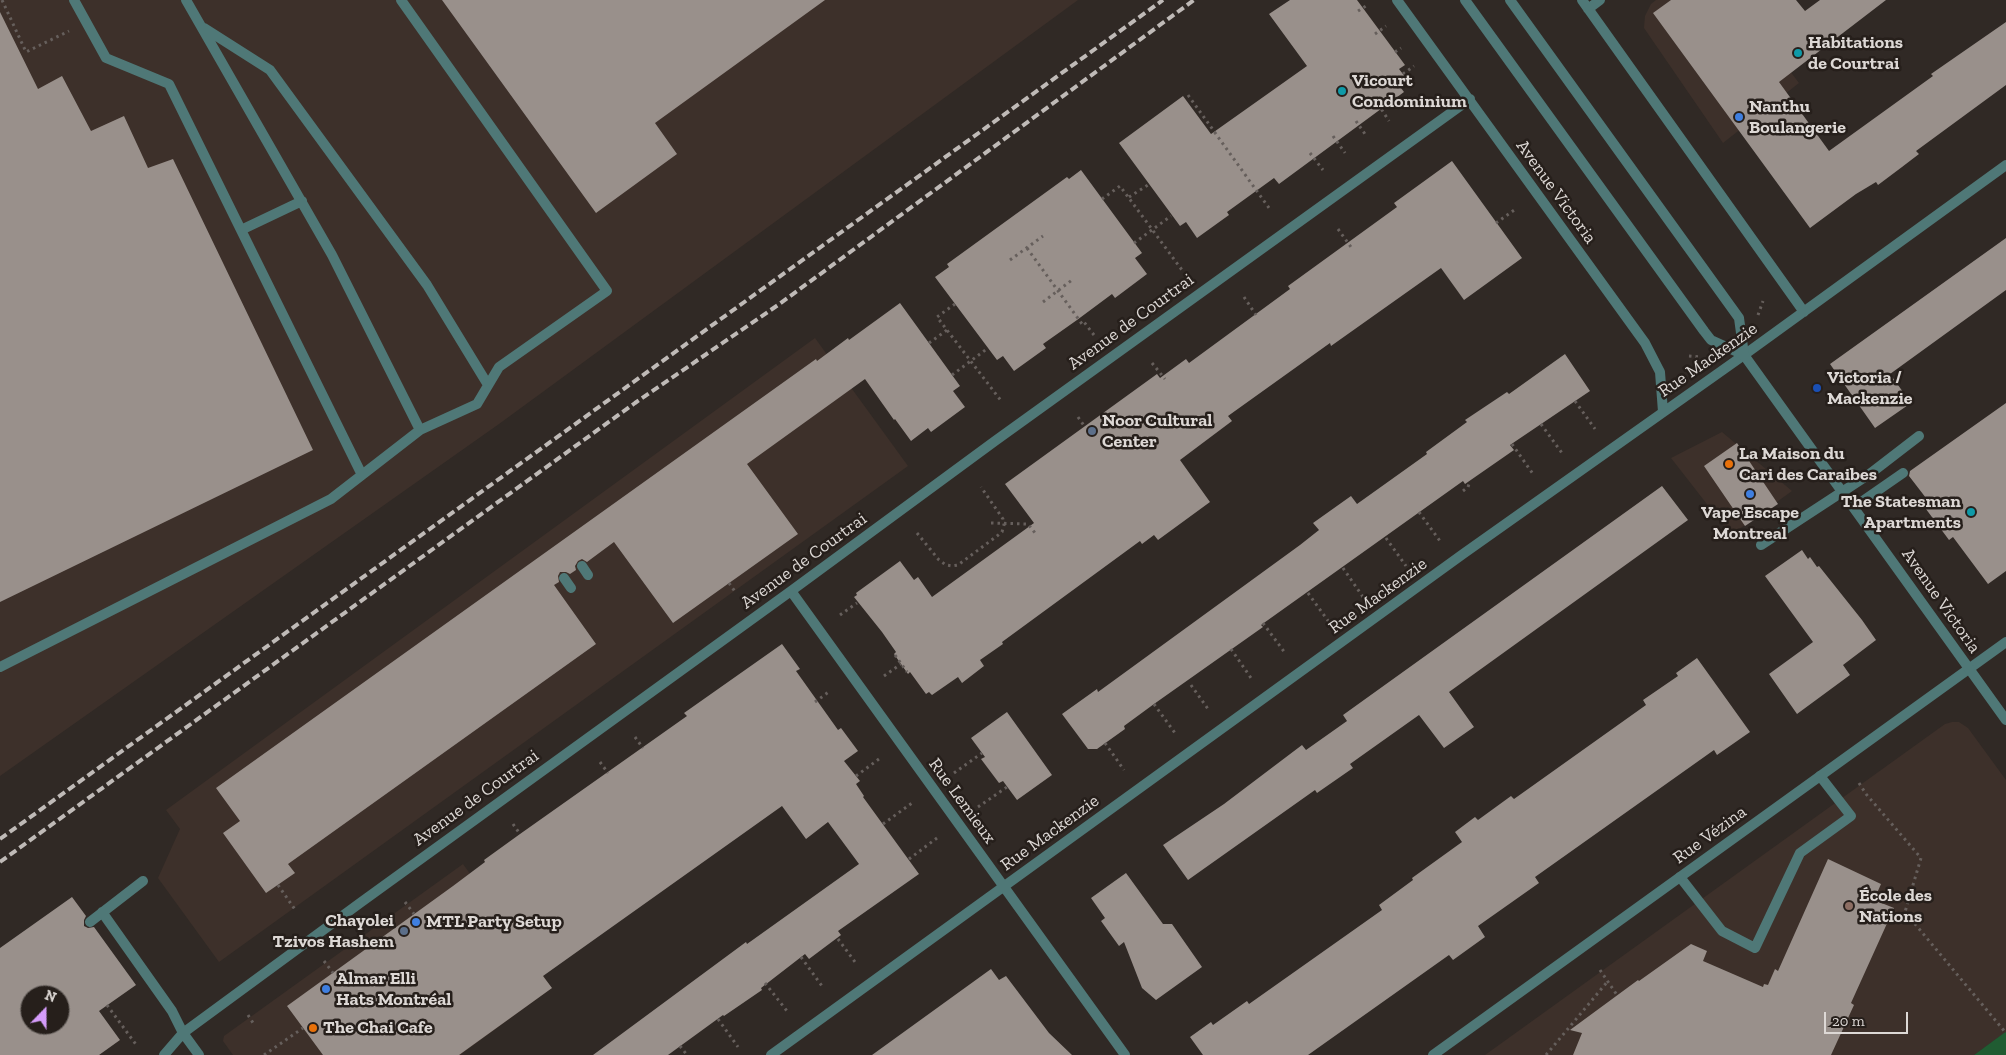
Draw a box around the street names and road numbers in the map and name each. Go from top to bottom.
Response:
street label: Avenue Victoria [1511,136,1601,248]
street label: Avenue de Courtrai [1064,269,1198,375]
street label: Rue Mackenzie [1654,318,1762,402]
street label: Avenue de Courtrai [737,508,871,614]
street label: Avenue Victoria [1897,544,1985,658]
street label: Rue Mackenzie [1325,553,1431,639]
street label: Avenue de Courtrai [409,745,543,851]
street label: Rue Lemieux [924,754,1000,848]
street label: Rue Mackenzie [997,790,1103,876]
street label: Rue Vézina [1669,801,1751,869]

